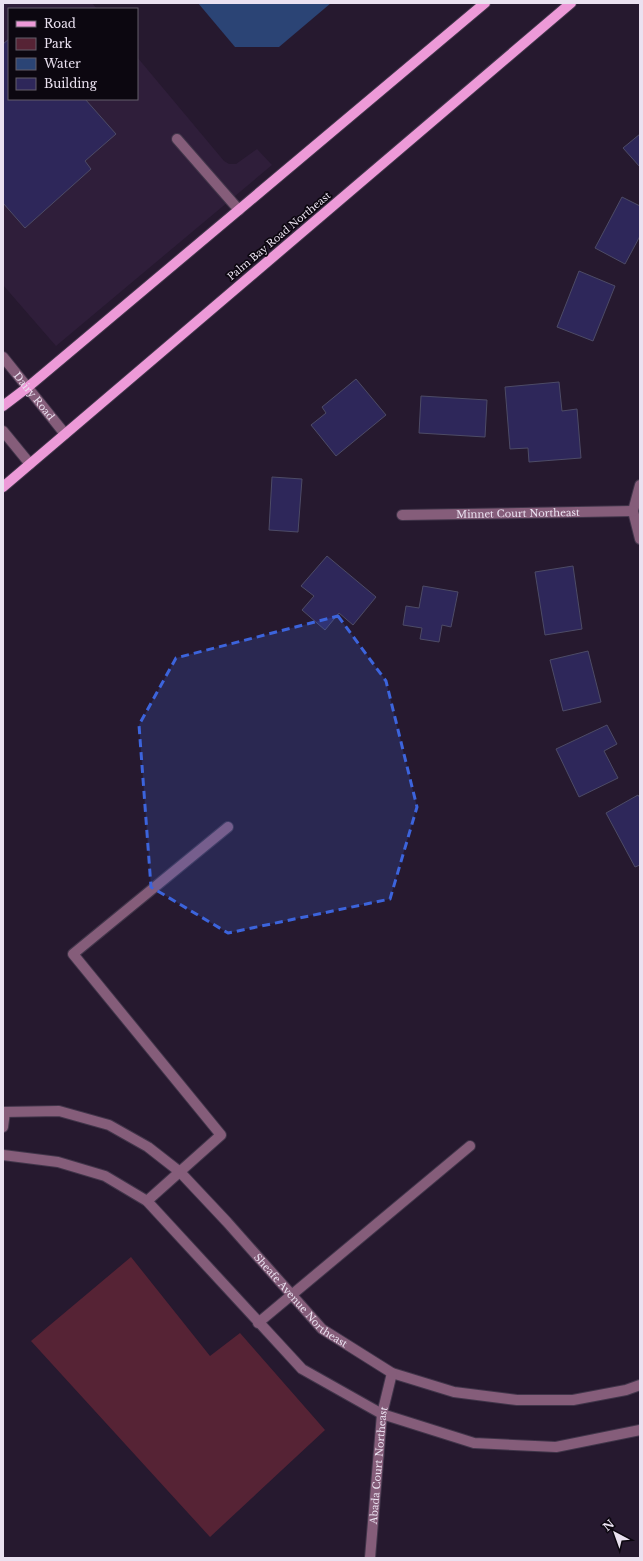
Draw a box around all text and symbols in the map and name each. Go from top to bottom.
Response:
legend [8,8,138,100]
text: Road [44,16,76,31]
text: Park [44,36,72,51]
text: Water [43,56,81,71]
text: Building [44,76,98,91]
street label: Palm Bay Road Northeast [225,189,333,283]
street label: Dairy Road [11,369,58,423]
street label: Minnet Court Northeast [456,505,580,521]
street label: Sheafe Avenue Northeast [251,1251,350,1350]
street label: Abada Court Northeast [366,1405,390,1526]
north arrow [595,1513,635,1553]
text: N [600,1516,617,1534]

